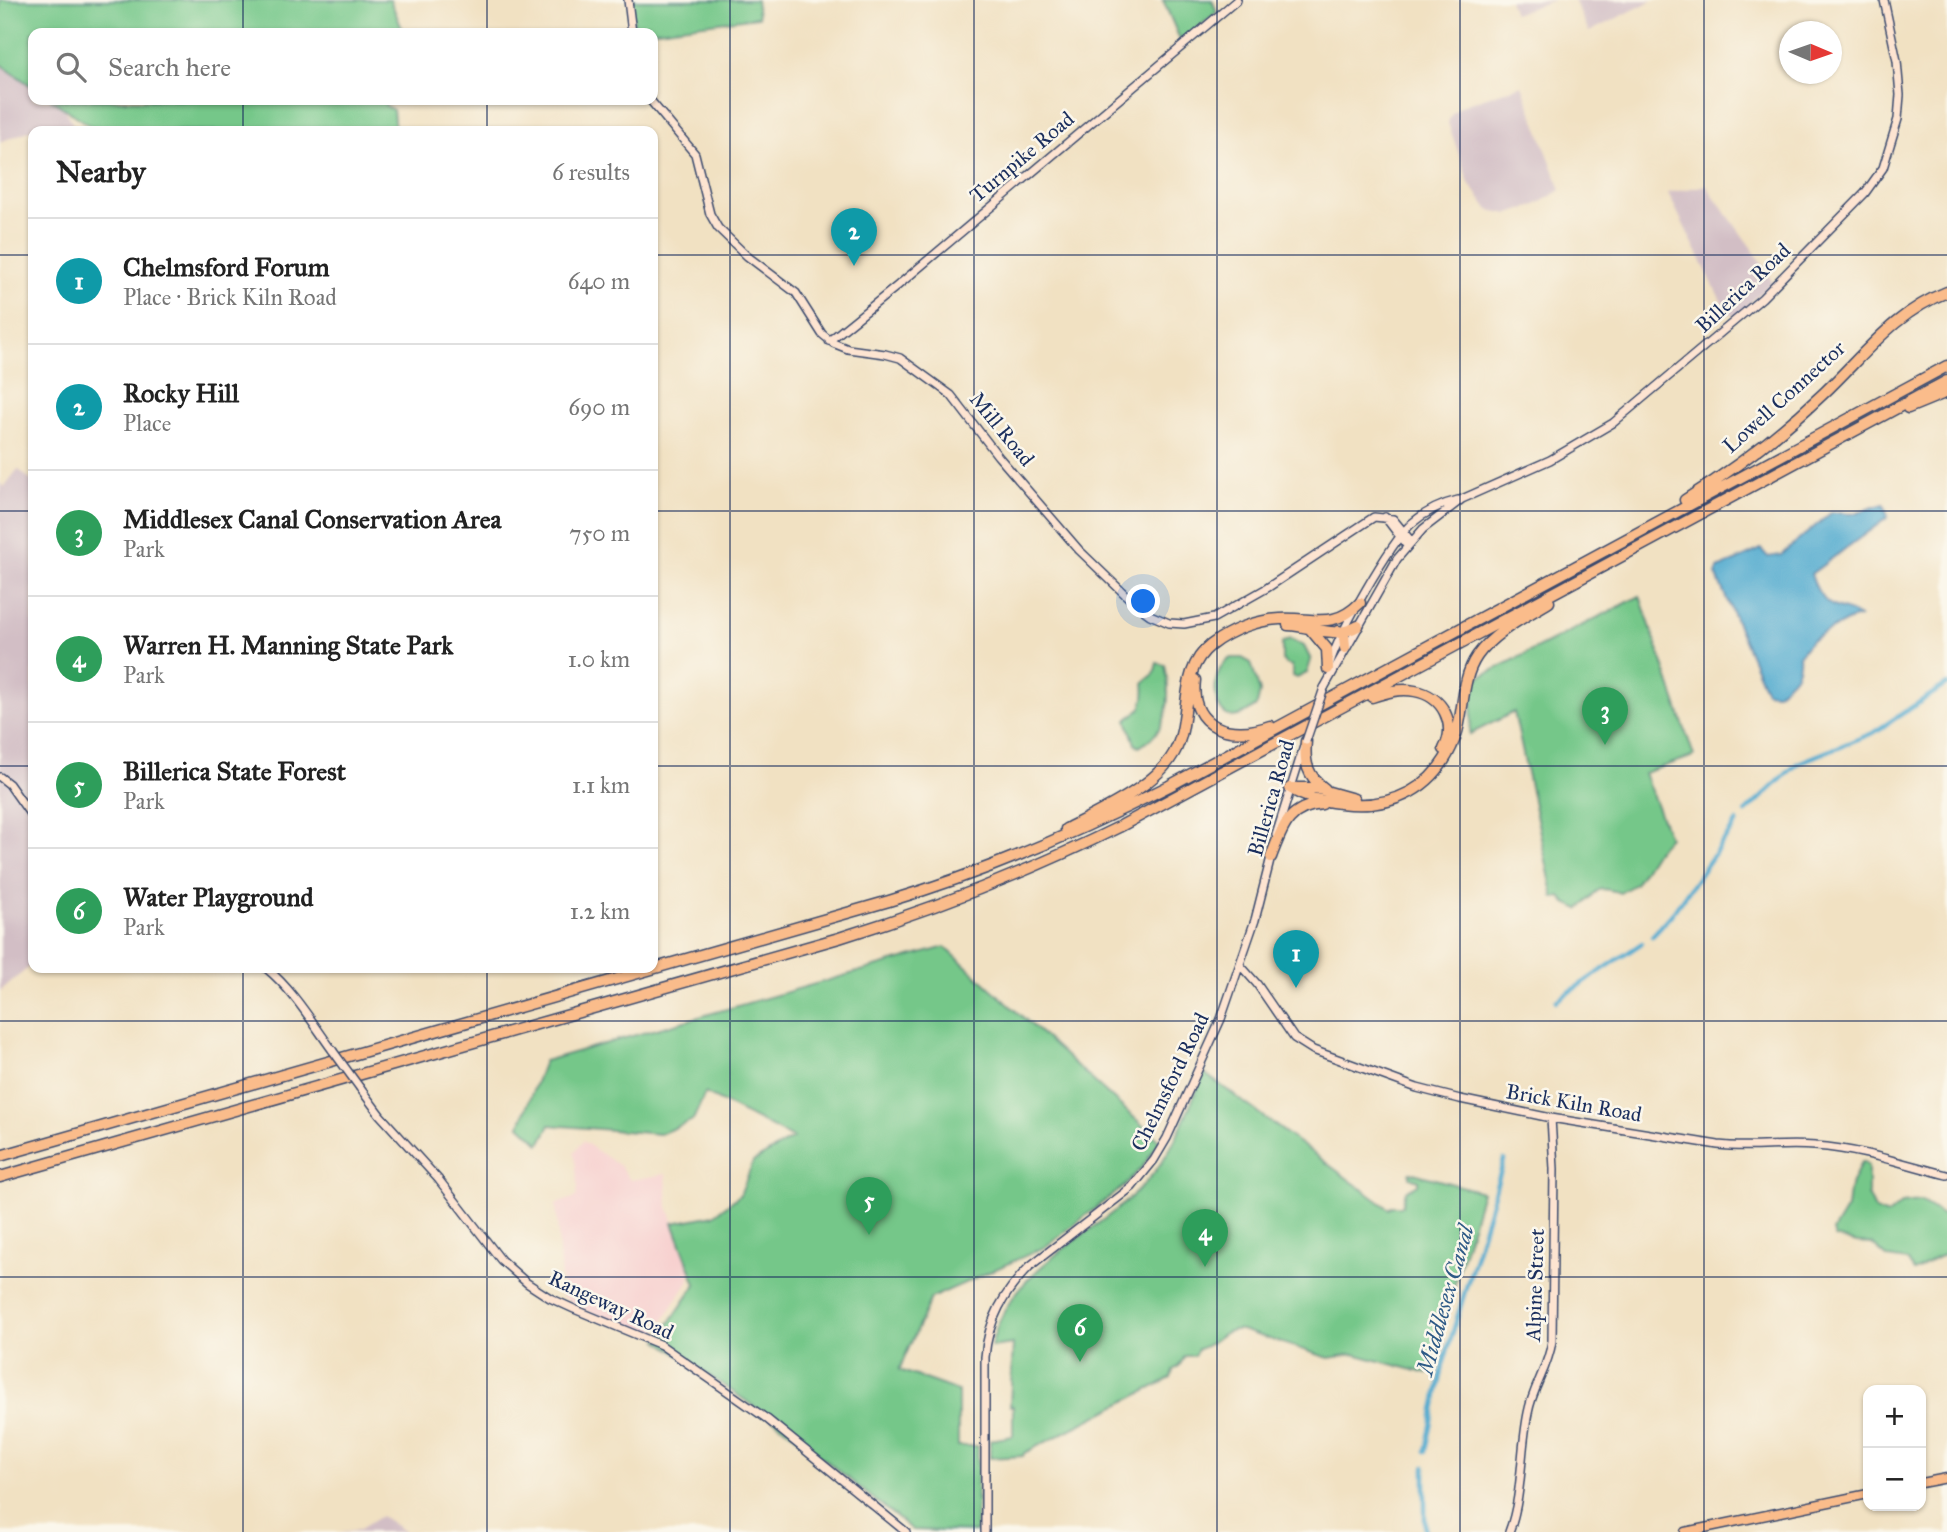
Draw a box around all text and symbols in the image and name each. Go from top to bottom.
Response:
north arrow [1779,21,1842,84]
search box [28,28,658,105]
icon: search [52,48,90,86]
text: Search here [108,51,231,83]
street label: Turnpike Road [964,105,1080,208]
text: Nearby [56,154,146,190]
text: 6 results [552,158,630,186]
pin: 2 [831,208,877,266]
street label: Billerica Road [1690,237,1796,338]
text: Chelmsford Forum [123,251,330,283]
text: 1 [74,267,84,295]
text: 640 m [568,267,630,295]
text: Place · Brick Kiln Road [123,283,337,311]
street label: Lowell Connector [1717,335,1851,459]
text: Rocky Hill [123,377,239,409]
street label: Mill Road [964,387,1040,472]
text: 2 [73,393,85,421]
text: 690 m [568,393,630,421]
text: Place [123,409,171,437]
text: Middlesex Canal Conservation Area [123,503,501,535]
text: 3 [74,519,84,547]
text: 750 m [569,519,630,547]
text: Park [123,535,165,563]
your location [1126,584,1160,618]
text: Warren H. Manning State Park [123,629,453,661]
text: 4 [73,645,85,673]
text: 1.0 km [568,645,630,673]
text: Park [123,661,165,689]
pin: 3 [1582,687,1628,745]
street label: Billerica Road [1242,736,1300,859]
text: Billerica State Forest [123,755,346,787]
text: 5 [74,771,84,799]
text: 1.1 km [572,771,630,799]
text: Park [123,787,165,815]
text: Water Playground [123,881,314,913]
text: 6 [73,897,85,925]
text: 1.2 km [570,897,630,925]
text: Park [123,913,165,941]
pin: 1 [1273,930,1319,988]
street label: Chelmsford Road [1125,1008,1215,1155]
street label: Brick Kiln Road [1504,1078,1644,1128]
pin: 5 [846,1177,892,1235]
pin: 4 [1182,1209,1228,1267]
water label: Middlesex Canal [1410,1220,1480,1380]
street label: Alpine Street [1520,1228,1550,1343]
street label: Rangeway Road [544,1265,678,1345]
pin: 6 [1057,1304,1103,1362]
map controls [1863,1385,1926,1511]
button: + [1863,1385,1926,1448]
button: − [1863,1448,1926,1511]

